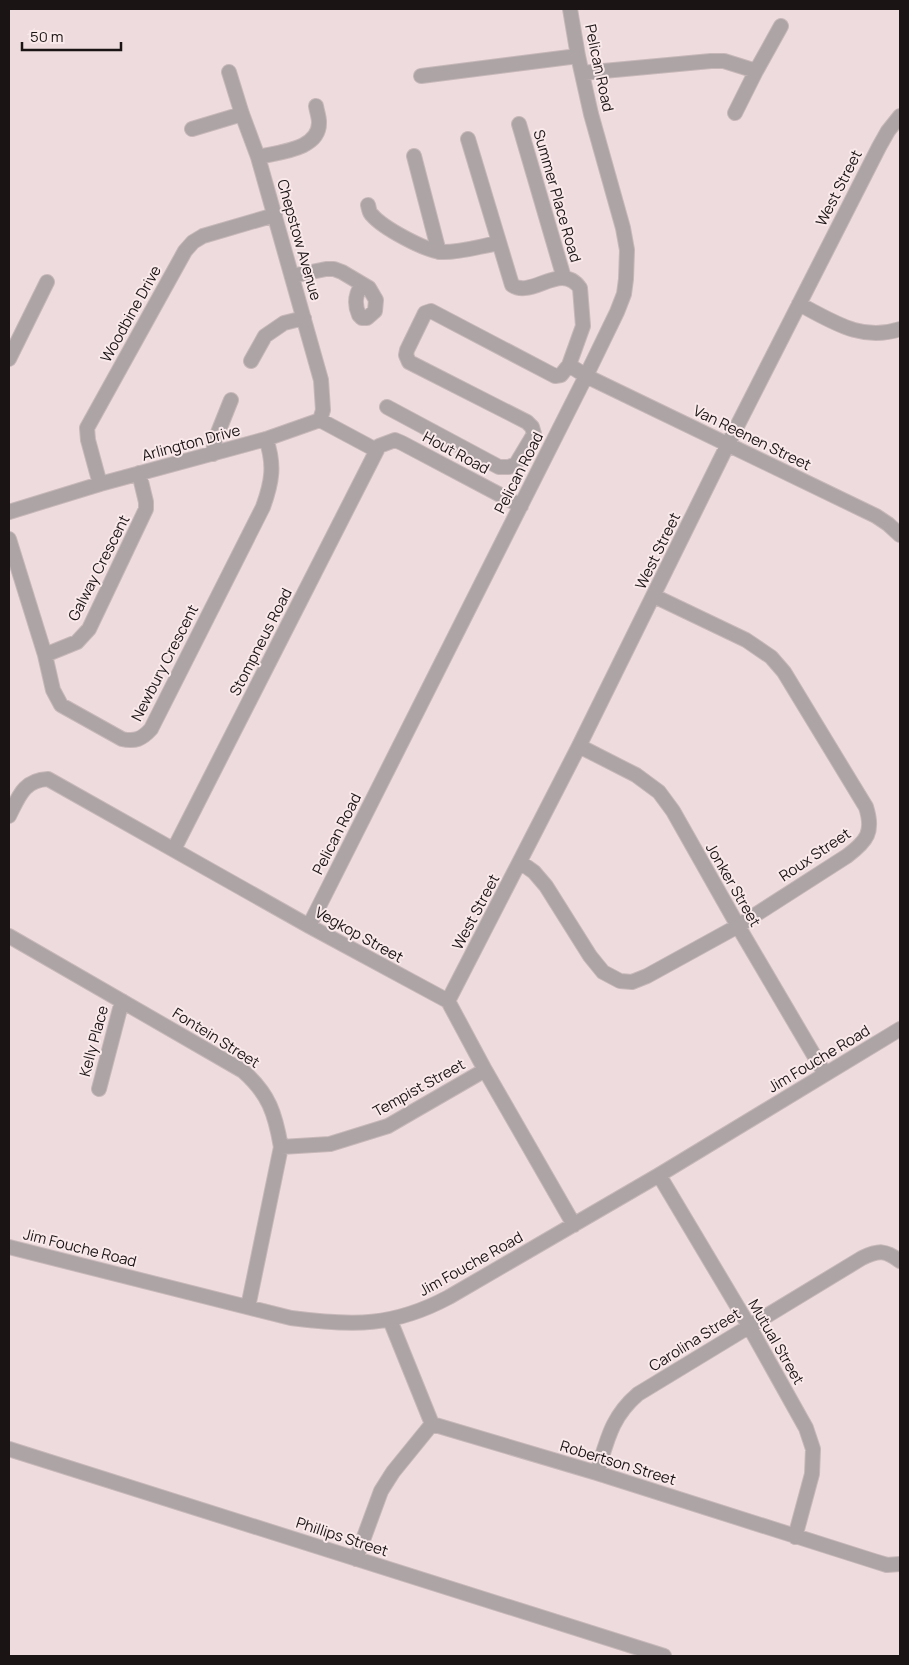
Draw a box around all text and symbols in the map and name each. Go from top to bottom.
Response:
scale bar [22,20,121,52]
street label: Pelican Road [580,22,619,114]
text: 50 m [30,26,64,47]
street label: Summer Place Road [529,127,586,265]
street label: West Street [810,146,867,229]
street label: Chepstow Avenue [272,177,327,303]
street label: Woodbine Drive [95,261,166,366]
street label: Van Reenen Street [690,400,815,475]
street label: Arlington Drive [139,419,243,466]
street label: Hout Road [419,426,493,479]
street label: Pelican Road [489,428,548,517]
street label: West Street [630,509,685,593]
street label: Galway Crescent [63,511,134,624]
street label: Stompneus Road [224,584,297,699]
street label: Newbury Crescent [126,601,203,725]
street label: Pelican Road [307,789,366,878]
street label: Roux Street [775,823,855,886]
street label: Jonker Street [701,839,766,930]
street label: West Street [447,870,504,953]
street label: Vegkop Street [311,902,407,967]
street label: Fontein Street [169,1002,264,1073]
street label: Kelly Place [74,1003,113,1079]
street label: Jim Fouche Road [764,1020,874,1097]
street label: Tempist Street [369,1054,469,1122]
street label: Jim Fouche Road [21,1223,139,1272]
street label: Jim Fouche Road [415,1226,527,1301]
street label: Mutual Street [744,1295,809,1388]
street label: Carolina Street [645,1303,745,1376]
street label: Robertson Street [558,1435,679,1490]
street label: Phillips Street [293,1512,391,1561]

